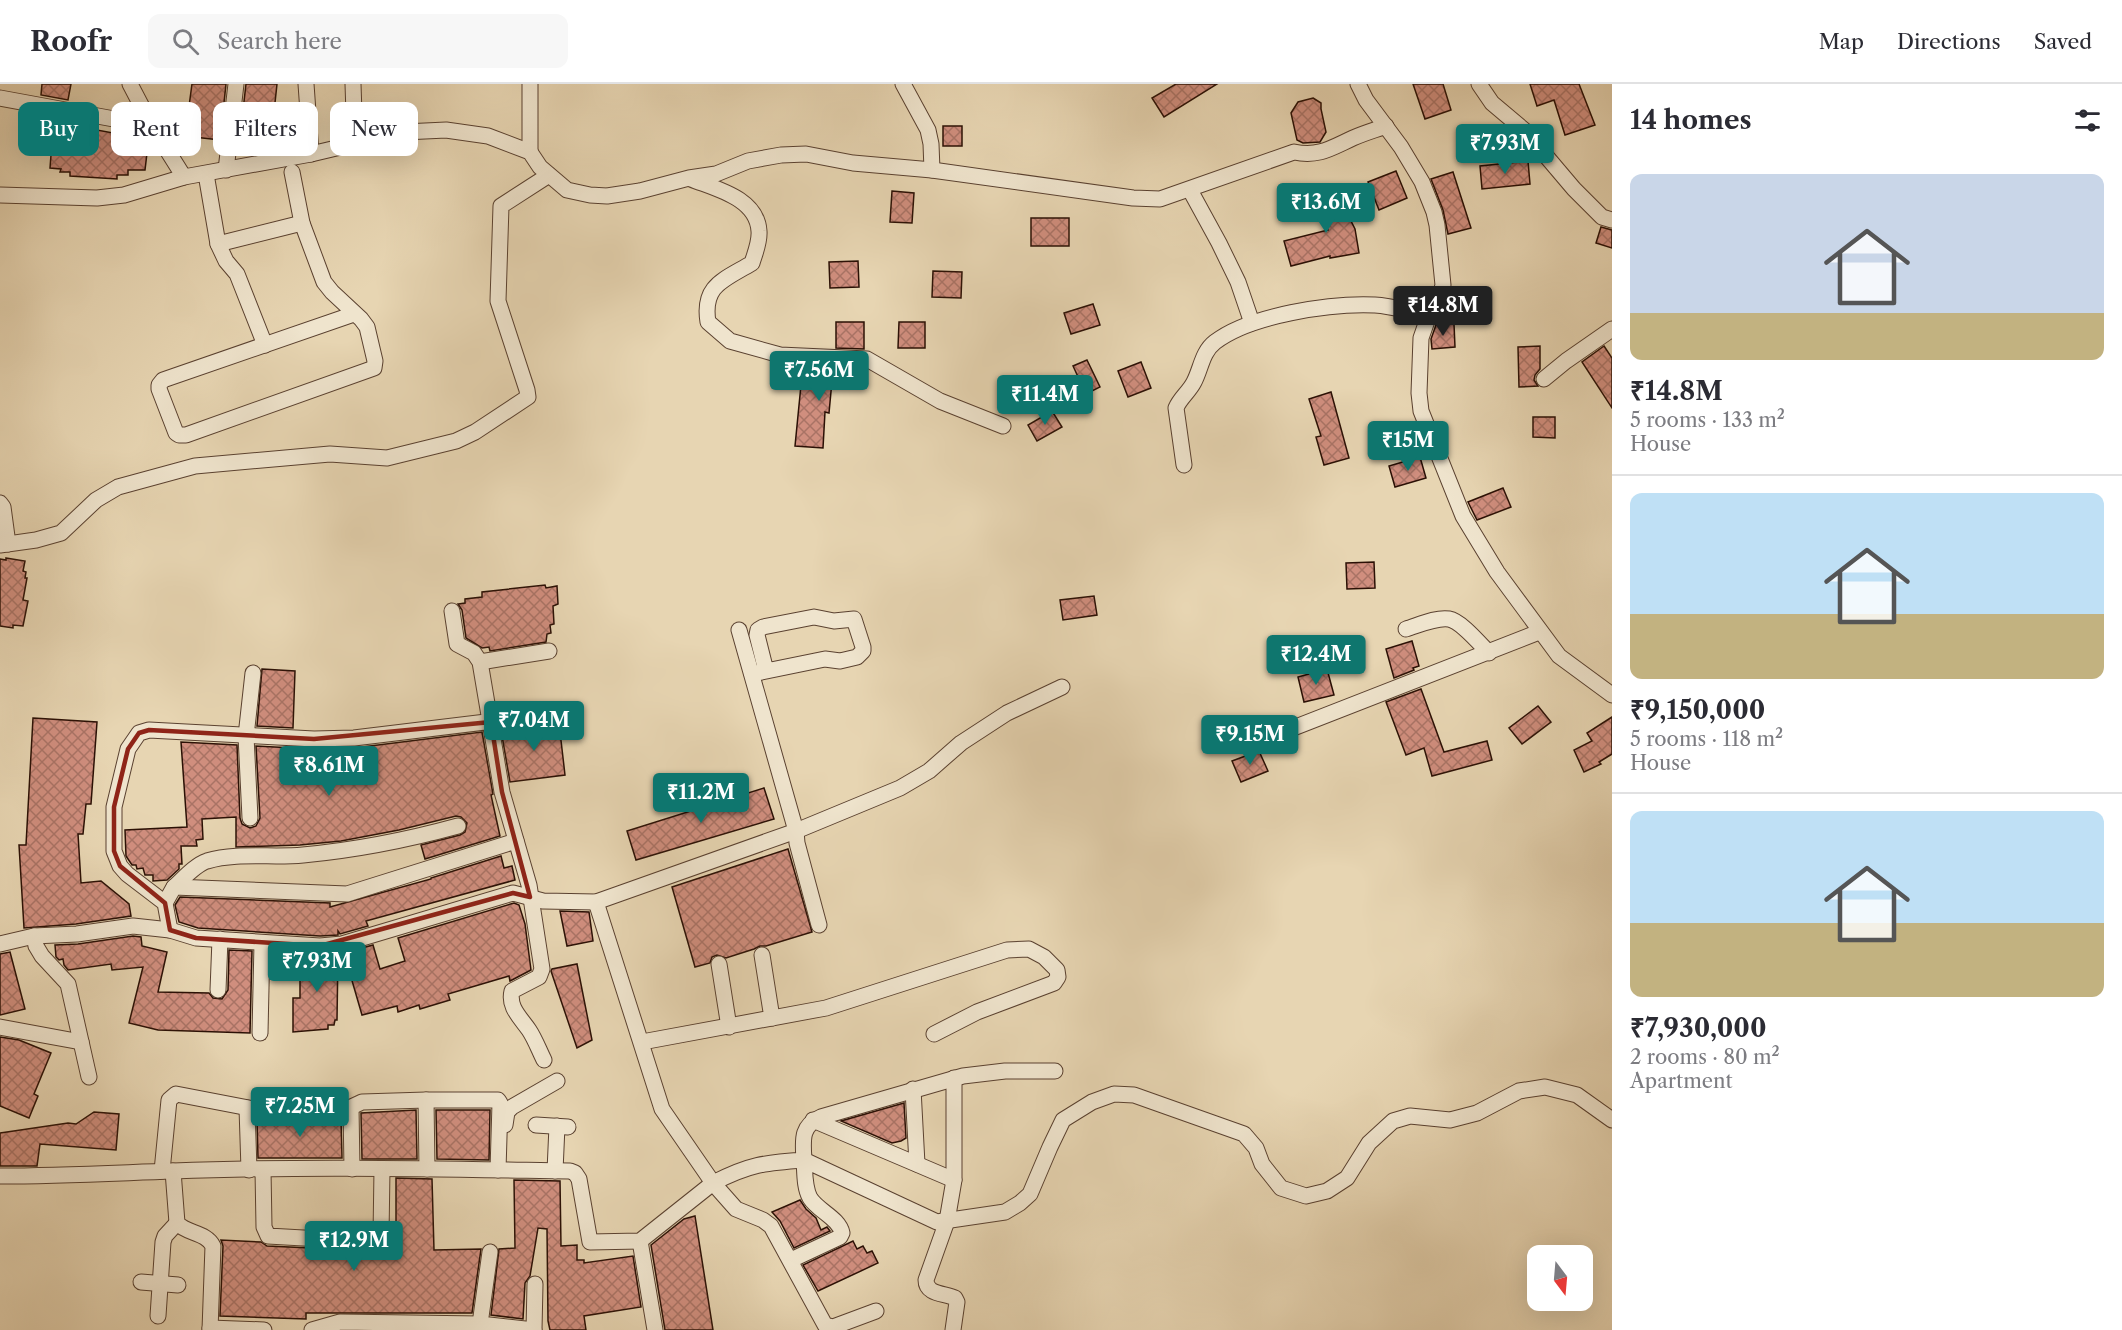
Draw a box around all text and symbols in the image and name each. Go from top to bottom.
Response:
search box [148,14,568,68]
text: Roofr [30,24,112,58]
icon: search [169,25,202,58]
text: Search here [217,28,342,55]
text: Map [1819,29,1864,54]
text: Directions [1897,29,2001,54]
text: Saved [2034,29,2092,54]
chip: Buy [18,102,99,156]
chip: Rent [111,102,201,156]
chip: Filters [213,102,318,156]
chip: New [330,102,418,156]
text: 14 homes [1630,104,1752,136]
icon: filters [2071,104,2104,137]
pin: ₹7.93M [1456,124,1554,175]
text: ₹7.93M [1470,131,1540,155]
pin: ₹13.6M [1277,183,1375,234]
text: ₹13.6M [1291,190,1361,214]
icon: home [1813,213,1921,321]
pin: ₹14.8M [1394,286,1492,337]
text: ₹14.8M [1407,293,1479,317]
pin: ₹7.56M [770,351,868,402]
text: ₹7.56M [784,358,854,382]
pin: ₹11.4M [996,375,1094,426]
text: ₹14.8M [1630,375,1723,407]
text: ₹11.4M [1011,382,1079,406]
text: 5 rooms · 133 m² [1630,408,1785,432]
pin: ₹15M [1372,421,1444,472]
text: ₹15M [1382,428,1434,452]
text: House [1630,432,1691,456]
icon: home [1813,532,1921,640]
pin: ₹12.4M [1267,635,1365,686]
text: ₹12.4M [1281,642,1351,666]
text: ₹9,150,000 [1630,694,1765,726]
pin: ₹7.04M [485,701,583,752]
text: ₹7.04M [498,708,570,732]
pin: ₹9.15M [1201,715,1299,766]
text: ₹9.15M [1215,722,1285,746]
text: 5 rooms · 118 m² [1630,727,1783,751]
pin: ₹8.61M [280,746,378,797]
text: House [1630,751,1691,775]
text: ₹8.61M [293,753,365,777]
pin: ₹11.2M [652,773,750,824]
text: ₹11.2M [667,780,735,804]
icon: home [1813,850,1921,958]
pin: ₹7.93M [268,942,366,993]
text: ₹7.93M [282,949,352,973]
text: ₹7,930,000 [1630,1012,1767,1044]
text: 2 rooms · 80 m² [1630,1045,1780,1069]
text: Apartment [1630,1069,1733,1093]
pin: ₹7.25M [251,1087,349,1138]
text: ₹7.25M [265,1094,335,1118]
pin: ₹12.9M [305,1221,403,1272]
text: ₹12.9M [319,1228,389,1252]
north arrow [1527,1245,1593,1311]
map controls [1527,1245,1593,1311]

